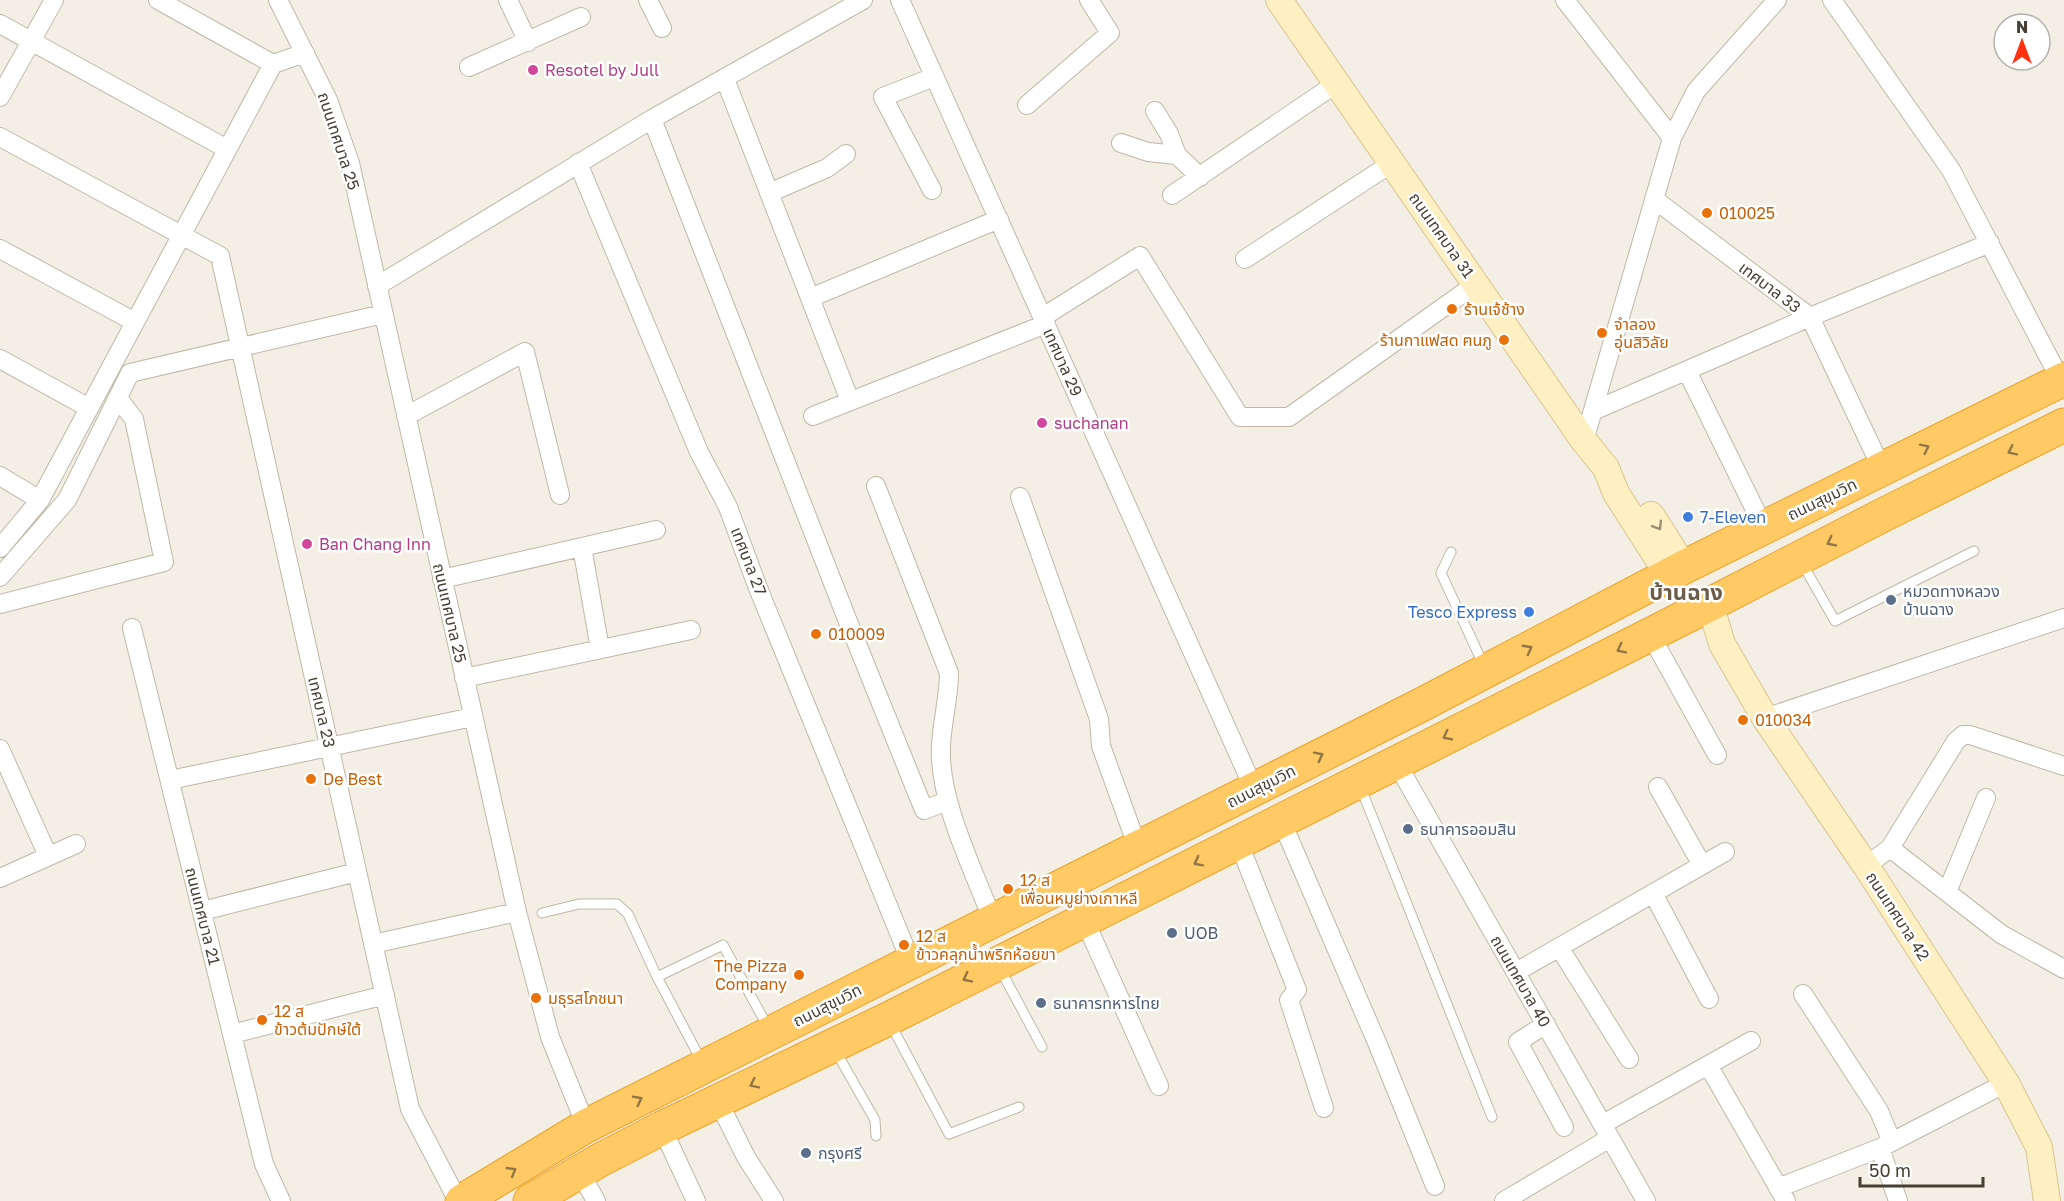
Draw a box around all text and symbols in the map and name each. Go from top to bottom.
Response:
north arrow [1992,12,2052,72]
text: N [2016,17,2028,37]
place label: Resotel by Jull [545,60,659,80]
marker: Resotel by Jull [526,63,540,77]
street label: ถนนเทศบาล 25 [314,90,364,192]
street label: ถนนเทศบาล 31 [1405,188,1479,282]
place label: 010025 [1719,203,1775,223]
marker: 010025 [1700,206,1714,220]
street label: เทศบาล 33 [1735,257,1805,317]
place label: ร้านเจ้ช้าง [1464,299,1525,319]
marker: ร้านเจ้ช้าง [1445,302,1459,316]
place label: จำลอง อุ่นสิวิลัย [1614,314,1669,352]
street label: เทศบาล 29 [1039,325,1087,399]
marker: จำลอง อุ่นสิวิลัย [1595,326,1609,340]
place label: ร้านกาแฟสด ฅนภู [1380,330,1492,350]
marker: ร้านกาแฟสด ฅนภู [1497,333,1511,347]
place label: suchanan [1054,413,1128,433]
marker: suchanan [1035,416,1049,430]
one-way arrow [1919,444,1929,455]
one-way arrow [2007,444,2018,456]
street label: ถนนสุขุมวิท [1784,474,1860,524]
place label: 7-Eleven [1700,507,1766,527]
marker: 7-Eleven [1681,510,1695,524]
one-way arrow [1650,520,1662,530]
street label: เทศบาล 27 [727,524,771,598]
place label: Ban Chang Inn [319,534,431,554]
one-way arrow [1827,534,1838,546]
marker: Ban Chang Inn [300,537,314,551]
street label: ถนนเทศบาล 25 [429,561,471,665]
district label: บ้านฉาง [1649,578,1723,605]
place label: หมวดทางหลวง บ้านฉาง [1903,581,2000,619]
marker: หมวดทางหลวง บ้านฉาง [1884,593,1898,607]
place label: Tesco Express [1408,602,1517,622]
marker: Tesco Express [1522,605,1536,619]
place label: 010009 [828,624,885,644]
marker: 010009 [809,627,823,641]
one-way arrow [1617,642,1628,653]
one-way arrow [1522,645,1533,656]
street label: เทศบาล 23 [304,674,340,750]
place label: 010034 [1755,710,1812,730]
marker: 010034 [1736,713,1750,727]
one-way arrow [1443,729,1454,741]
one-way arrow [1312,752,1323,764]
street label: ถนนสุขุมวิท [1223,760,1299,812]
place label: De Best [323,769,382,789]
marker: De Best [304,772,318,786]
place label: ธนาคารออมสิน [1420,819,1516,839]
marker: ธนาคารออมสิน [1401,822,1415,836]
one-way arrow [1193,854,1204,866]
street label: ถนนเทศบาล 21 [181,865,225,967]
street label: ถนนเทศบาล 42 [1862,868,1934,964]
place label: 12 ส เพื่อนหมูย่างเกาหลี [1020,870,1138,908]
marker: 12 ส เพื่อนหมูย่างเกาหลี [1001,882,1015,896]
place label: UOB [1184,923,1218,943]
place label: 12 ส ข้าวคลุกน้ำพริกห้อยขา [916,926,1056,964]
marker: UOB [1165,926,1179,940]
street label: ถนนเทศบาล 40 [1487,932,1555,1030]
marker: 12 ส ข้าวคลุกน้ำพริกห้อยขา [897,938,911,952]
place label: The Pizza Company [714,956,787,994]
marker: The Pizza Company [792,968,806,982]
one-way arrow [963,970,974,982]
street label: ถนนสุขุมวิท [789,979,865,1031]
place label: มธุรสโภชนา [548,988,623,1008]
marker: มธุรสโภชนา [529,991,543,1005]
place label: ธนาคารทหารไทย [1053,993,1160,1013]
marker: ธนาคารทหารไทย [1034,996,1048,1010]
place label: 12 ส ข้าวต้มปักษ์ใต้ [274,1001,361,1039]
marker: 12 ส ข้าวต้มปักษ์ใต้ [255,1013,269,1027]
one-way arrow [749,1076,760,1088]
one-way arrow [632,1096,643,1107]
place label: กรุงศรี [818,1143,862,1163]
marker: กรุงศรี [799,1146,813,1160]
scale bar [1860,1150,1983,1188]
text: 50 m [1869,1159,1911,1181]
one-way arrow [506,1166,516,1178]

